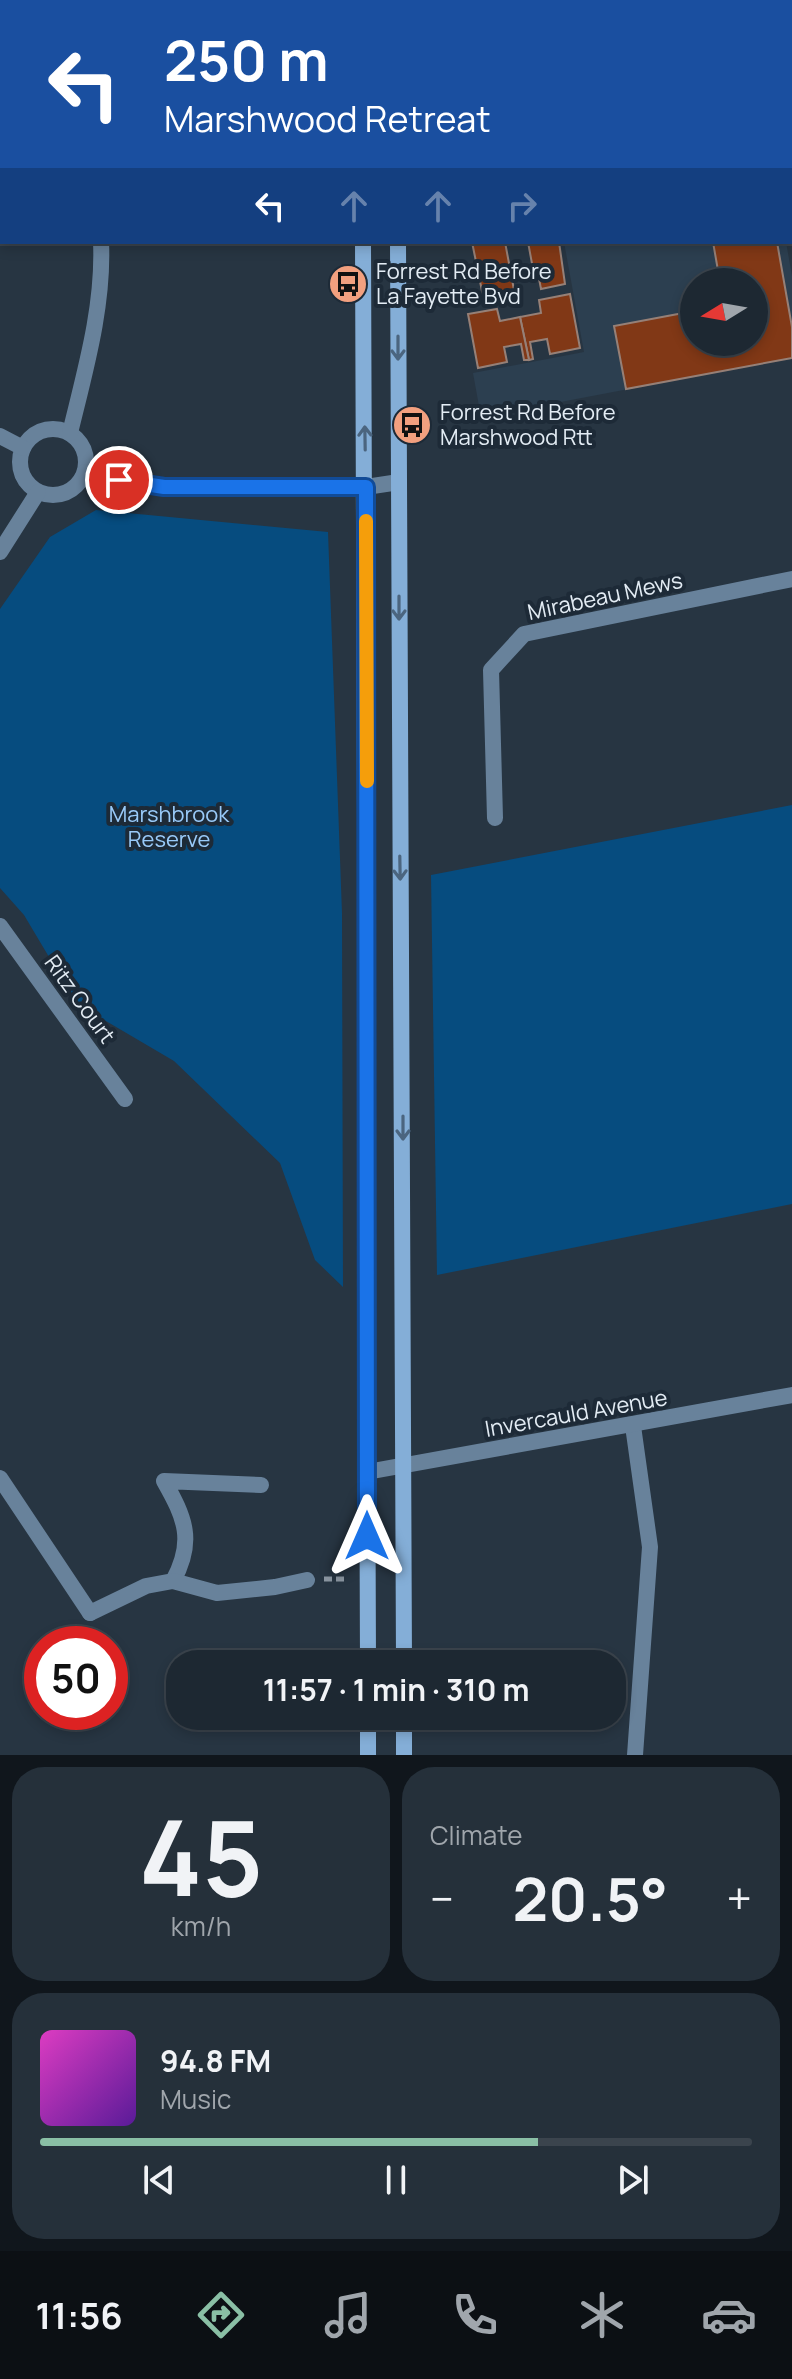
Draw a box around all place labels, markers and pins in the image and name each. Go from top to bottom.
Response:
place label: Forrest Rd Before La Fayette Bvd [376,256,552,311]
bus stop icon: Forrest Rd Before La Fayette Bvd [327,263,369,305]
place label: Forrest Rd Before Marshwood Rtt [440,397,616,452]
bus stop icon: Forrest Rd Before Marshwood Rtt [391,404,433,446]
pin [85,446,153,514]

